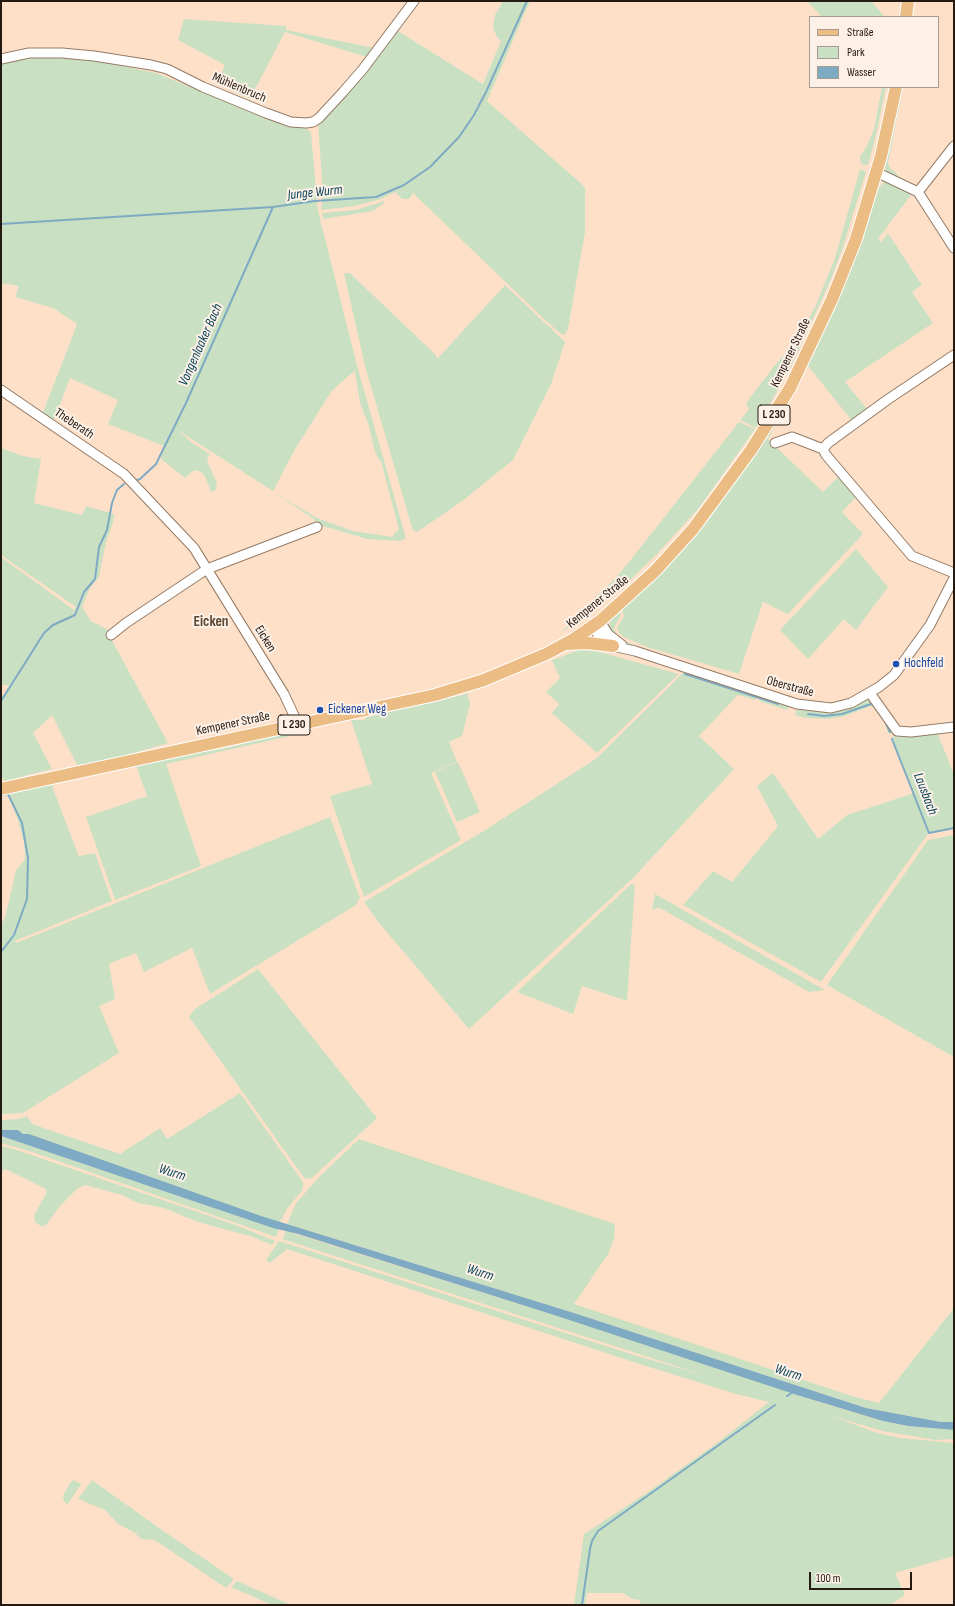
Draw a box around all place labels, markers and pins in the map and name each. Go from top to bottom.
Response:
place label: Hochfeld [904,656,943,672]
marker: Hochfeld [891,659,901,669]
place label: Eickener Weg [328,702,386,718]
marker: Eickener Weg [315,705,325,715]

